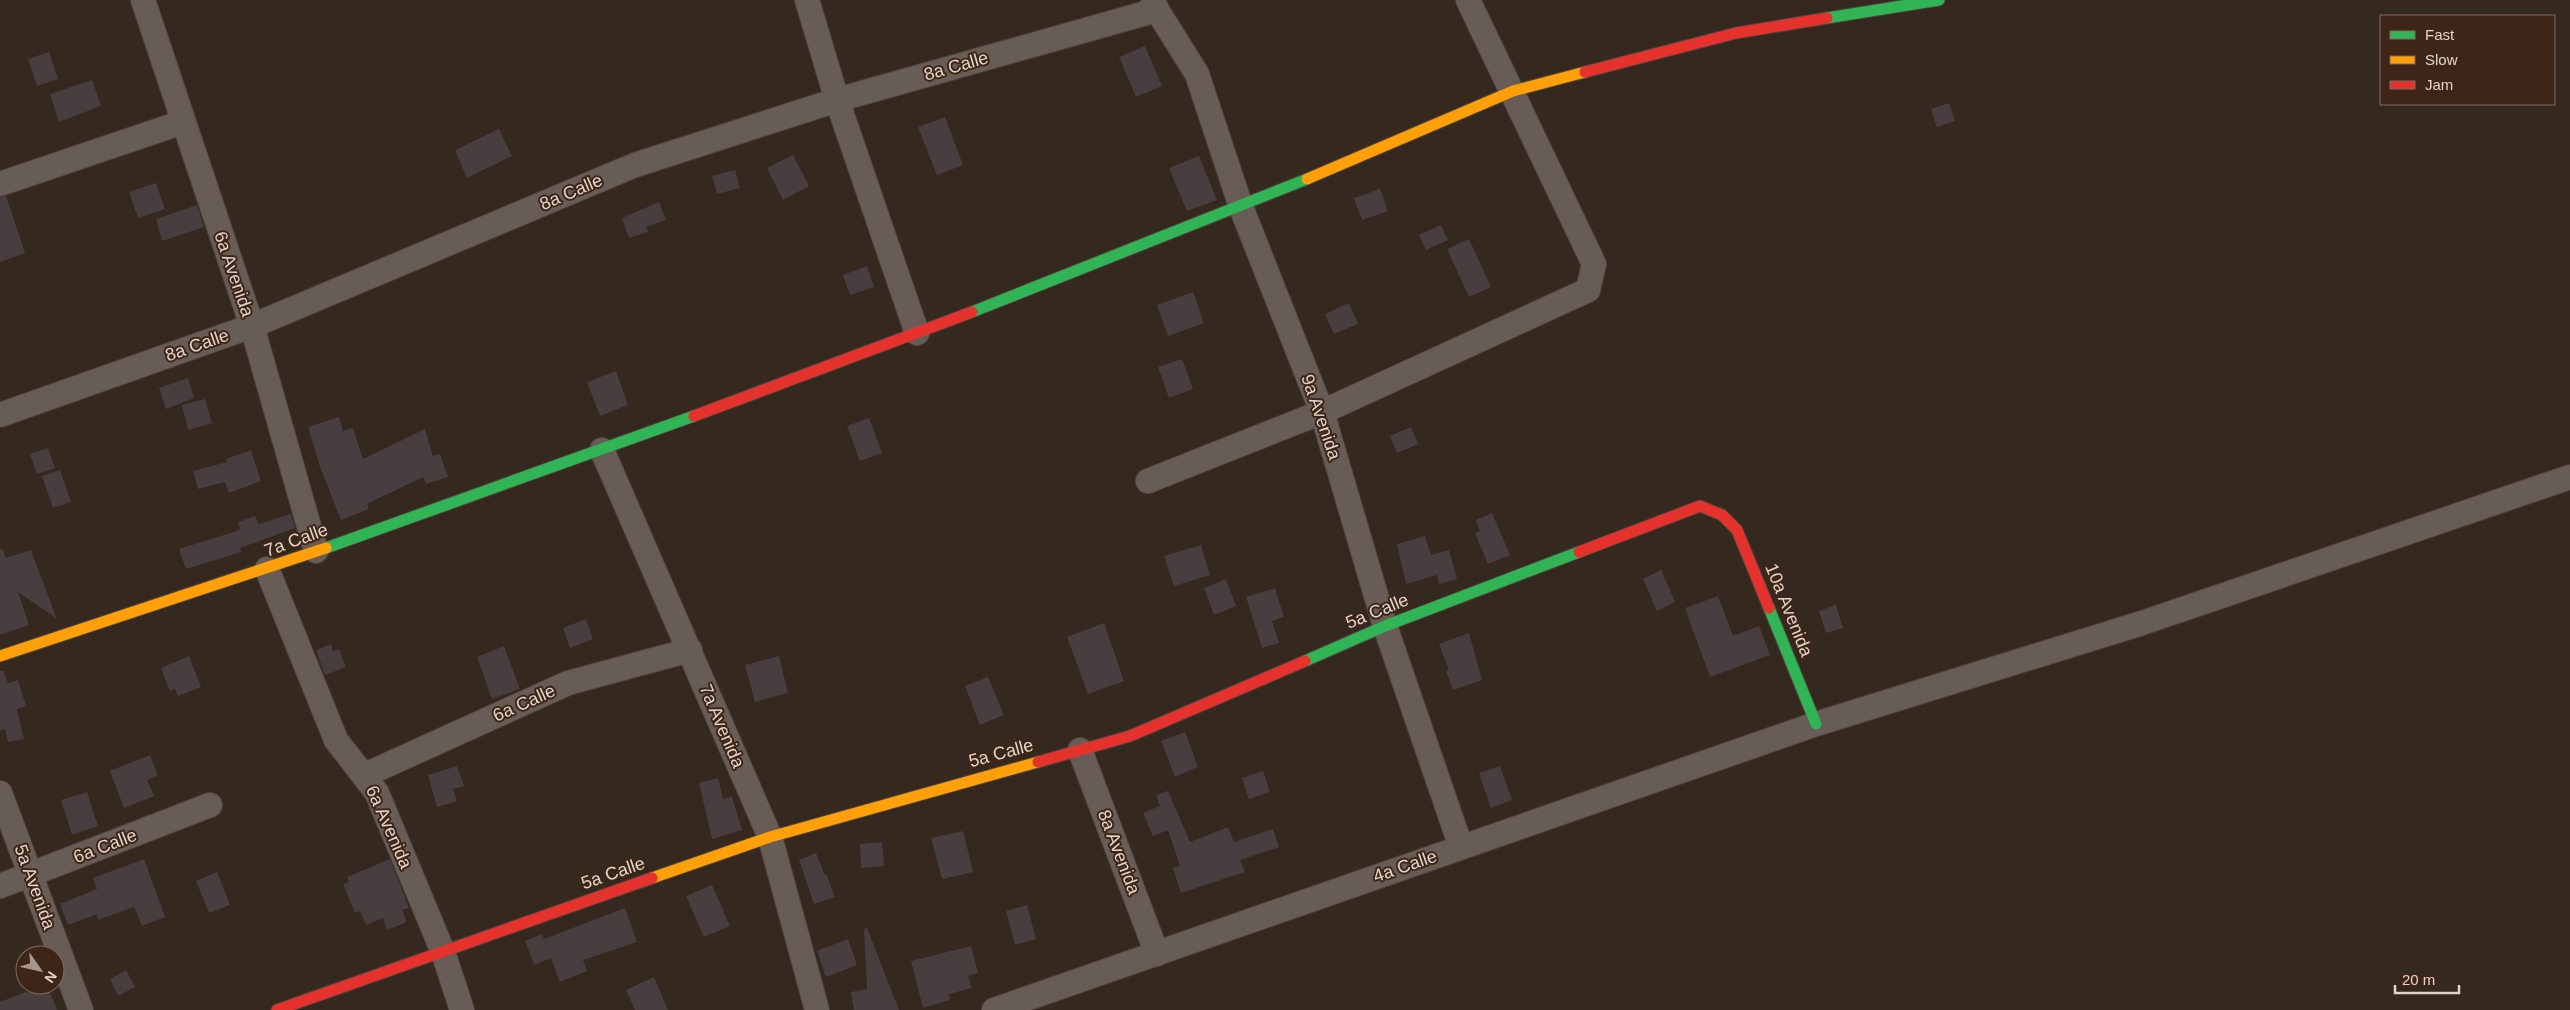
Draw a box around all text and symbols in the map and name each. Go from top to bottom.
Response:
legend [2380,15,2555,105]
text: Fast [2425,26,2455,43]
street label: 8a Calle [921,47,991,85]
text: Slow [2425,51,2458,68]
text: Jam [2425,76,2453,93]
street label: 8a Calle [537,170,605,214]
street label: 6a Avenida [210,229,258,320]
street label: 8a Calle [163,325,231,365]
street label: 9a Avenida [1297,372,1345,463]
street label: 7a Calle [262,519,330,561]
street label: 10a Avenida [1761,560,1817,660]
street label: 5a Calle [1343,589,1411,633]
street label: 6a Calle [490,680,558,726]
street label: 7a Avenida [695,681,749,772]
street label: 5a Calle [967,735,1035,771]
street label: 6a Avenida [362,782,417,873]
street label: 8a Avenida [1094,807,1145,898]
street label: 6a Calle [71,825,139,867]
street label: 5a Avenida [10,842,60,933]
street label: 4a Calle [1371,846,1439,886]
street label: 5a Calle [579,853,647,893]
north arrow [15,945,65,995]
scale bar [2395,962,2459,994]
text: N [41,969,60,986]
text: 20 m [2402,971,2435,988]

